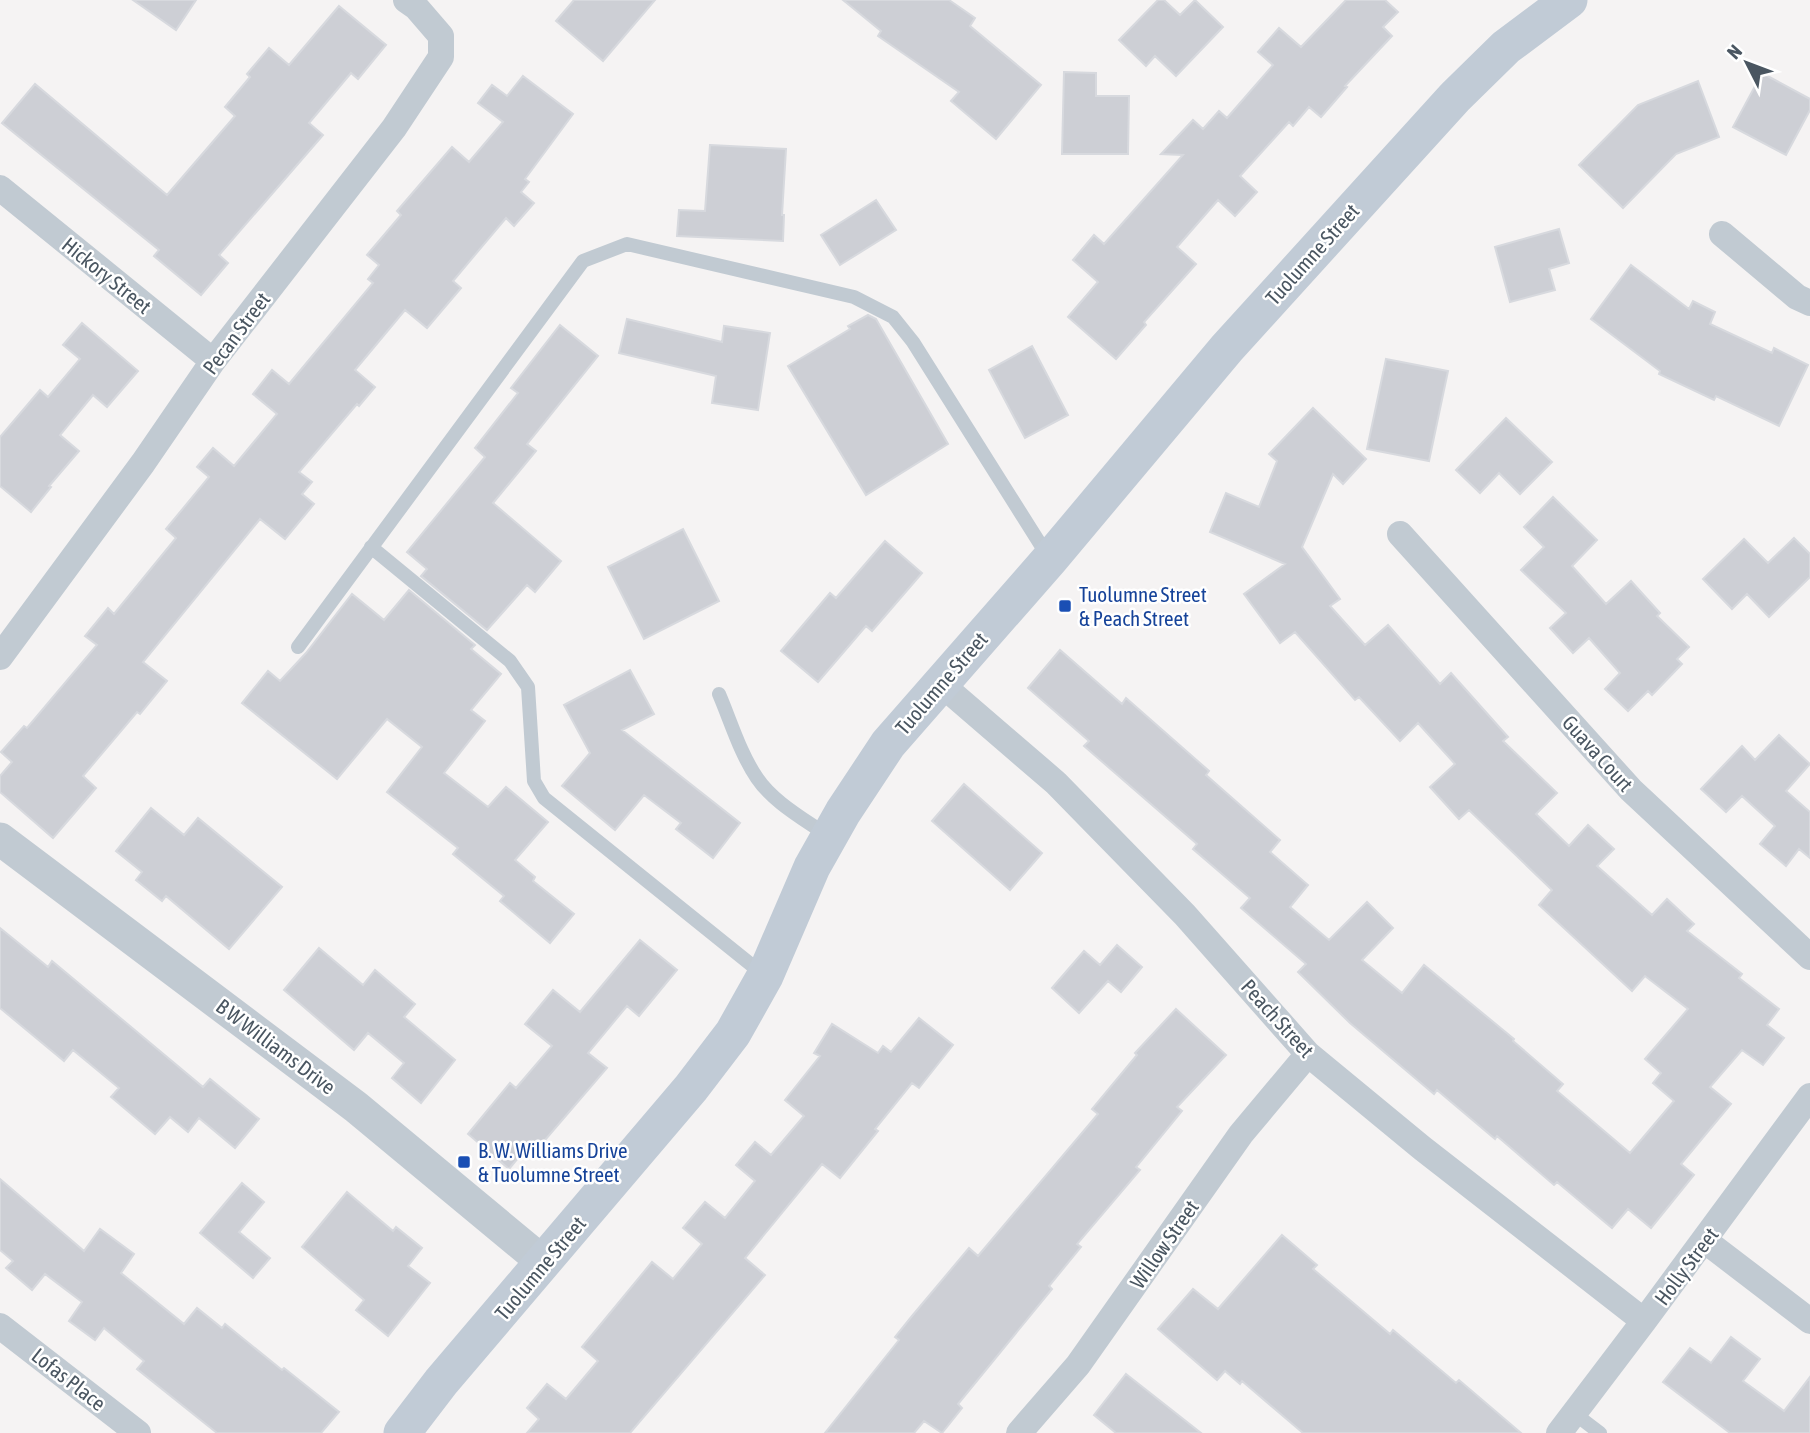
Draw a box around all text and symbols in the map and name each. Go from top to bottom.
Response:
north arrow [1712,28,1782,98]
text: N [1722,40,1746,63]
street label: Tuolumne Street [1260,199,1364,309]
street label: Hickory Street [58,232,156,318]
street label: Pecan Street [197,287,275,379]
place label: Tuolumne Street & Peach Street [1079,582,1207,630]
marker: Tuolumne Street & Peach Street [1057,598,1073,614]
street label: Tuolumne Street [890,627,992,739]
street label: Guava Court [1558,710,1638,796]
street label: Peach Street [1237,974,1319,1062]
street label: B W Williams Drive [212,993,340,1099]
place label: B. W. Williams Drive & Tuolumne Street [478,1138,628,1186]
marker: B. W. Williams Drive & Tuolumne Street [456,1154,472,1170]
street label: Willow Street [1125,1195,1203,1293]
street label: Tuolumne Street [490,1211,590,1325]
street label: Holly Street [1649,1223,1723,1309]
street label: Lofas Place [27,1343,111,1415]

